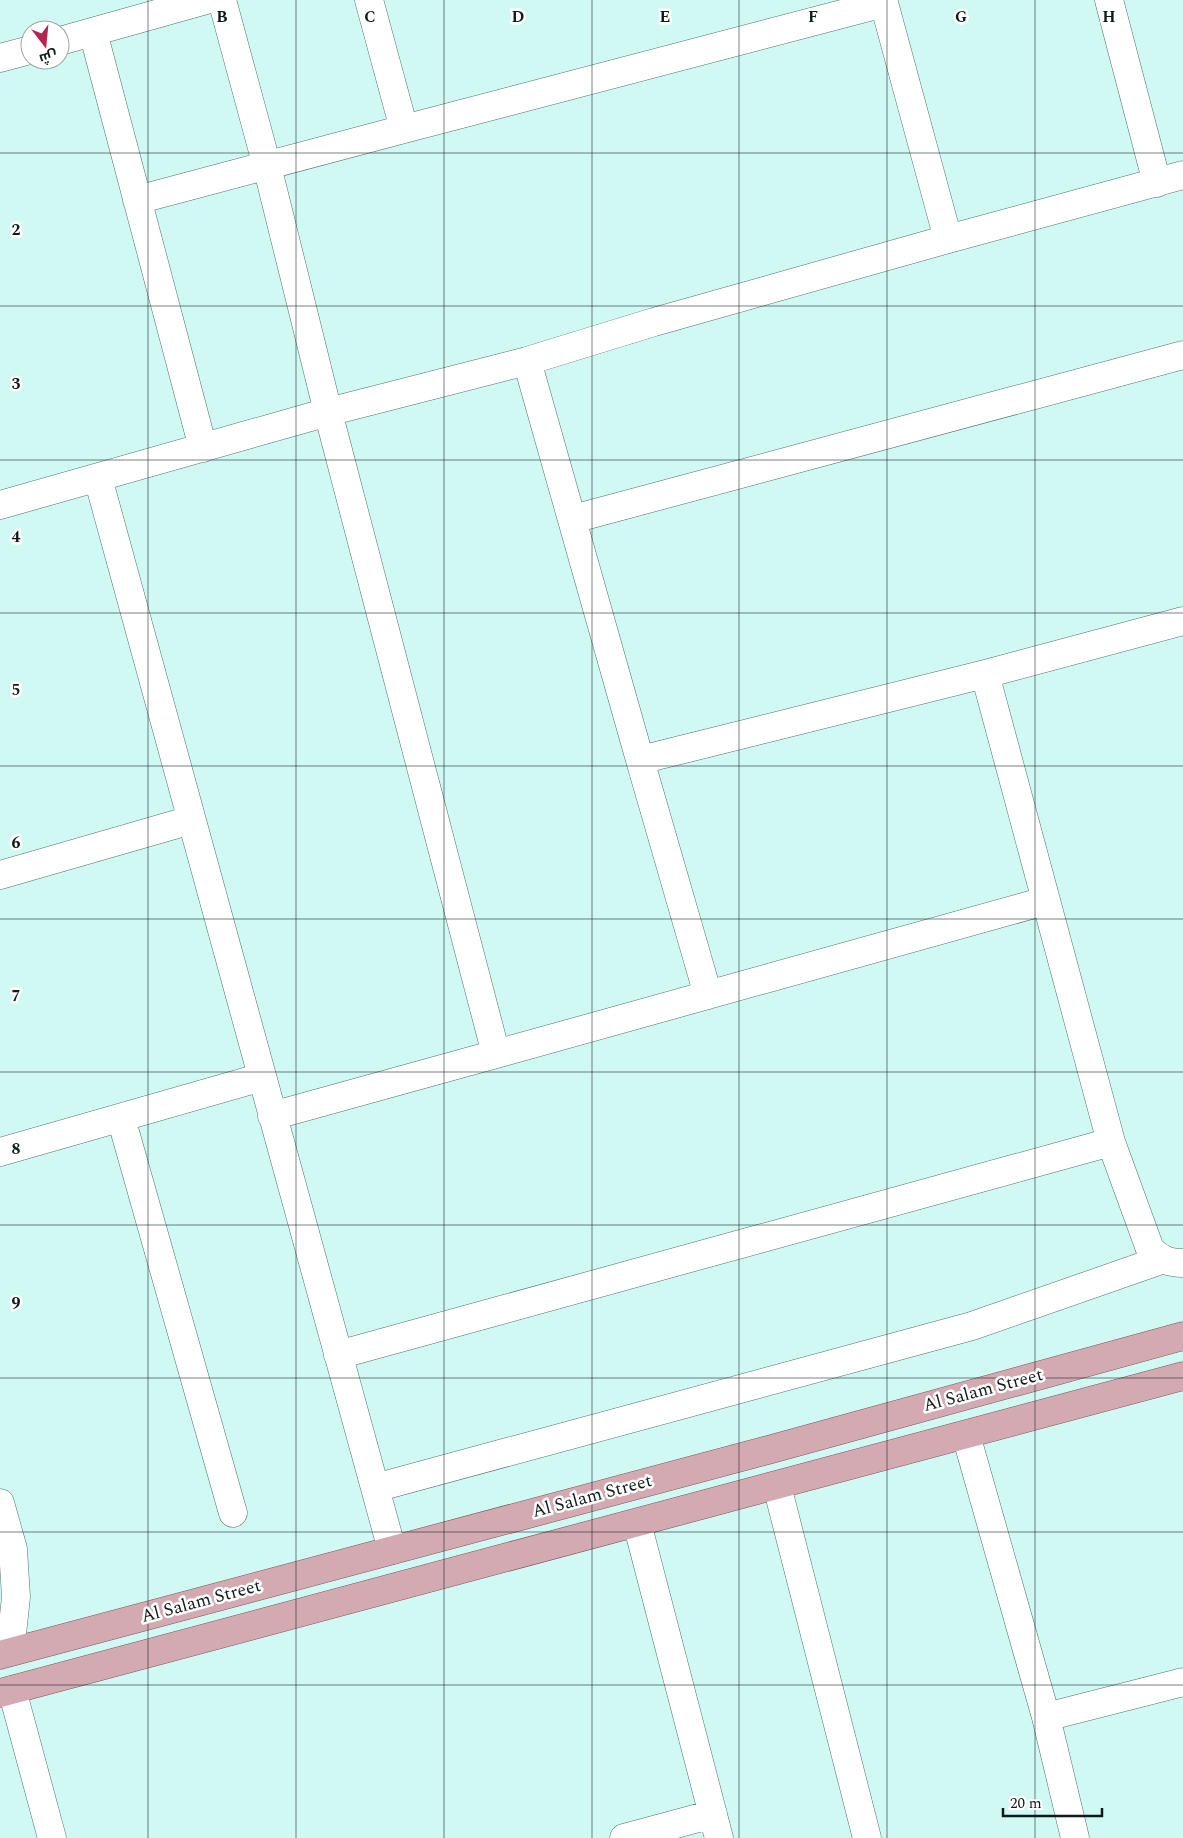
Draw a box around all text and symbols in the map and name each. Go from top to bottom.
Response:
text: B [216,5,228,29]
text: C [364,5,376,29]
text: D [512,5,525,29]
text: E [660,5,670,29]
text: F [808,5,818,29]
text: G [955,5,967,29]
text: H [1102,5,1116,29]
north arrow [20,20,70,70]
text: ش [37,44,60,70]
text: 2 [12,218,21,242]
text: 3 [12,372,21,396]
text: 4 [12,525,21,549]
text: 5 [12,678,20,702]
text: 6 [12,831,21,855]
text: 7 [12,984,21,1008]
text: 8 [12,1137,21,1161]
text: 9 [12,1291,21,1315]
street label: Al Salam Street [920,1361,1046,1419]
street label: Al Salam Street [529,1467,655,1525]
street label: Al Salam Street [138,1572,264,1630]
scale bar [1003,1786,1102,1818]
text: 20 m [1010,1792,1042,1815]

